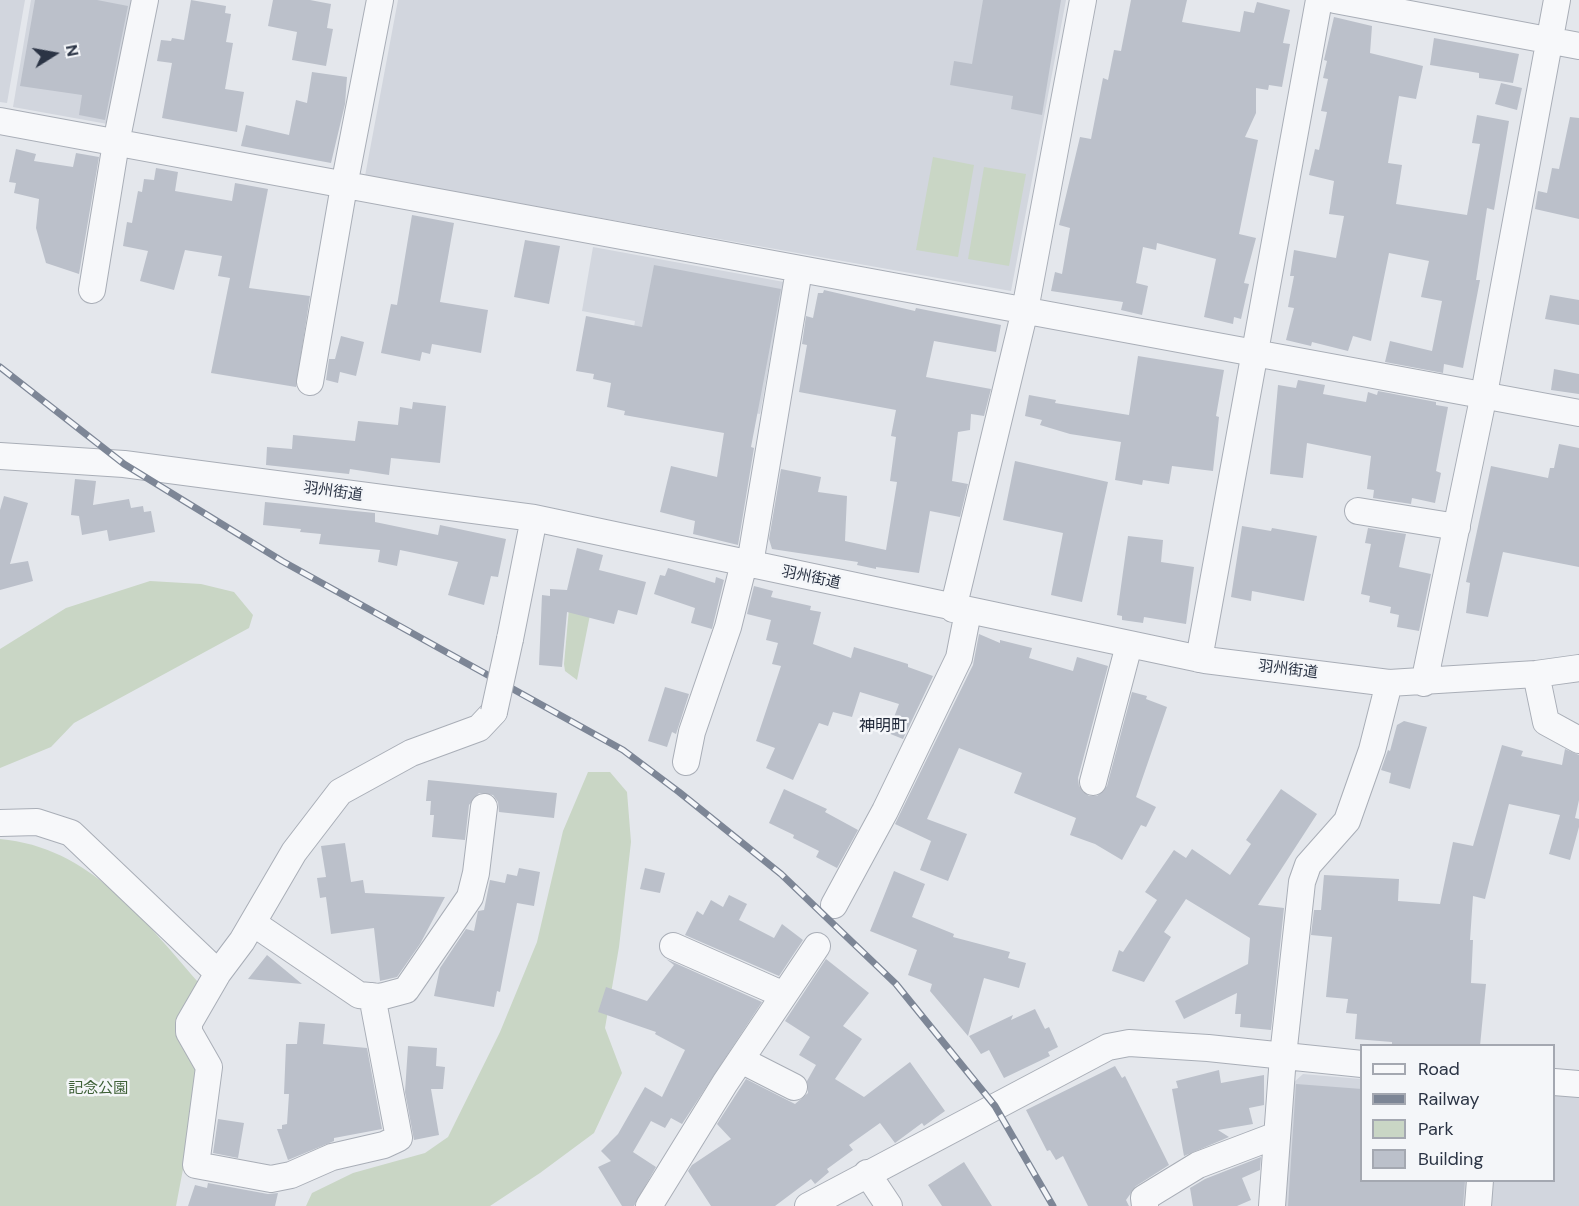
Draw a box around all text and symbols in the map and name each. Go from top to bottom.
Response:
north arrow [24,24,84,84]
text: N [61,43,84,58]
street label: 羽州街道 [302,479,364,505]
street label: 羽州街道 [780,563,842,593]
street label: 羽州街道 [1257,657,1319,683]
district label: 神明町 [859,717,907,737]
legend [1360,1044,1555,1182]
text: Road [1418,1057,1460,1081]
park label: 記念公園 [68,1080,128,1098]
text: Railway [1418,1087,1480,1111]
text: Park [1418,1117,1454,1141]
text: Building [1418,1147,1483,1171]

